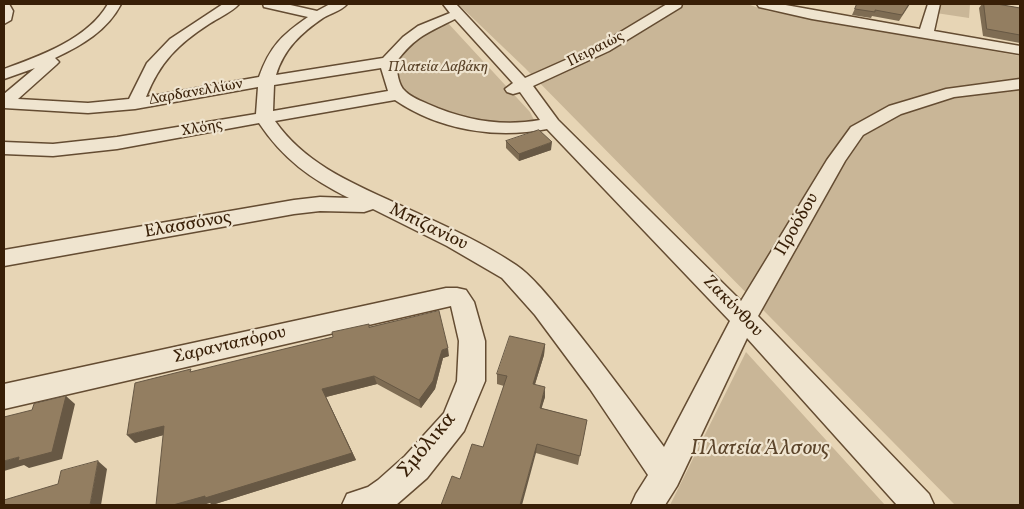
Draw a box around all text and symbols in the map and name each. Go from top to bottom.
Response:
street label: Πειραιώς [565,28,627,72]
park label: Πλατεία Δαβάκη [388,59,488,77]
street label: Δαρδανελλίων [148,76,244,110]
street label: Χλόης [180,117,224,141]
street label: Προόδου [771,190,825,260]
street label: Μπιζανίου [385,200,471,256]
street label: Ελασσόνος [143,208,233,244]
street label: Ζακύνθου [697,272,767,342]
street label: Σαρανταπόρου [172,323,288,369]
street label: Σμόλικα [393,408,463,484]
park label: Πλατεία Άλσους [691,437,829,463]

